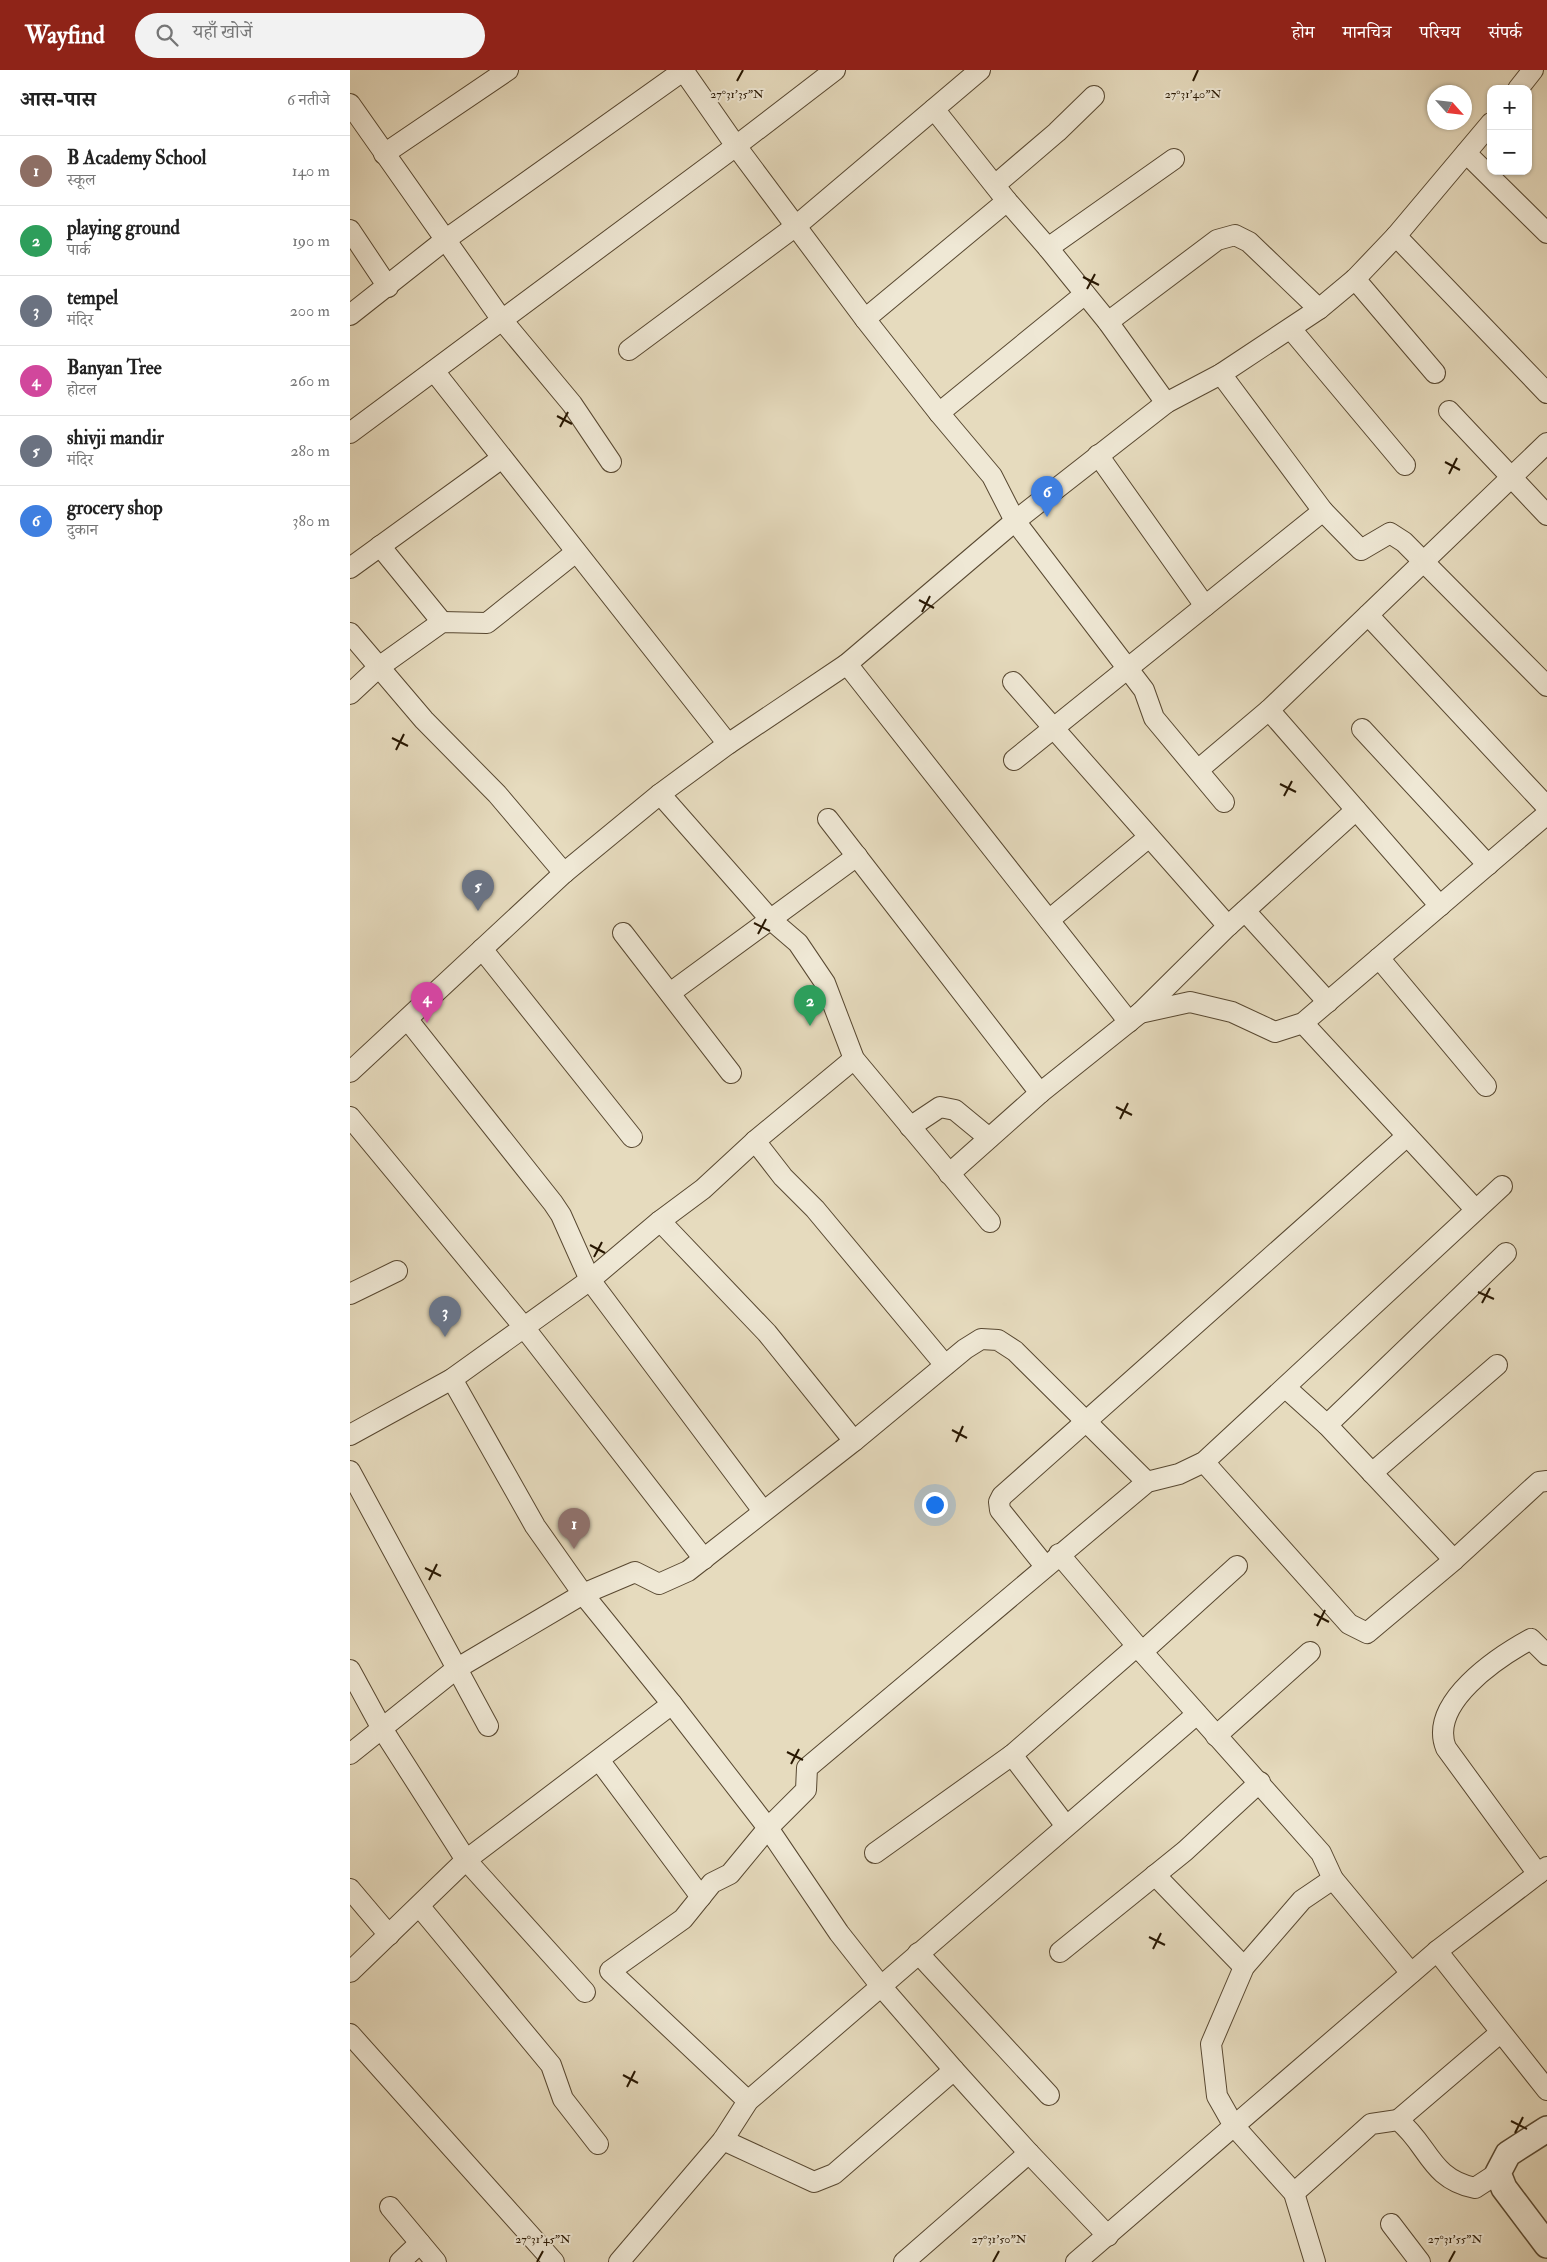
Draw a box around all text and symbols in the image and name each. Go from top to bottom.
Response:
search box [135,13,485,58]
text: Wayfind [25,20,105,51]
text: यहाँ खोजें [193,20,252,44]
icon: search [153,21,181,49]
text: होम [1292,21,1315,44]
text: मानचित्र [1343,21,1391,44]
text: परिचय [1419,21,1460,44]
text: संपर्क [1488,21,1522,44]
north arrow [1427,85,1472,130]
map controls [1487,85,1532,175]
button: + [1487,85,1532,130]
text: आस-पास [20,86,96,113]
text: 27°31'35"N [710,87,764,102]
text: 27°31'40"N [1165,87,1221,102]
text: 6 नतीजे [287,90,330,110]
button: − [1487,130,1532,175]
text: B Academy School [67,146,206,170]
text: 1 [33,161,39,181]
text: 140 m [292,161,330,181]
text: स्कूल [67,170,96,190]
text: playing ground [67,216,180,240]
text: 2 [32,231,40,251]
text: 190 m [292,231,330,251]
text: पार्क [67,240,91,260]
text: tempel [67,286,118,310]
text: 3 [33,301,39,321]
text: 200 m [290,301,330,321]
text: मंदिर [67,310,93,330]
text: Banyan Tree [67,356,162,380]
text: 4 [32,371,40,391]
text: 260 m [290,371,330,391]
text: होटल [67,380,96,400]
text: shivji mandir [67,426,164,450]
text: 5 [32,441,40,461]
text: 280 m [290,441,330,461]
text: मंदिर [67,450,93,470]
pin: 6 [1031,476,1063,517]
text: grocery shop [67,496,163,520]
text: 6 [32,511,40,531]
text: 380 m [292,511,330,531]
text: दुकान [67,520,98,540]
pin: 5 [462,870,494,911]
pin: 4 [411,982,443,1023]
pin: 2 [794,985,826,1026]
pin: 3 [429,1296,461,1337]
your location [922,1492,948,1518]
pin: 1 [558,1508,590,1549]
text: 27°31'45"N [515,2232,571,2247]
text: 27°31'50"N [971,2232,1027,2247]
text: 27°31'55"N [1428,2232,1482,2247]

